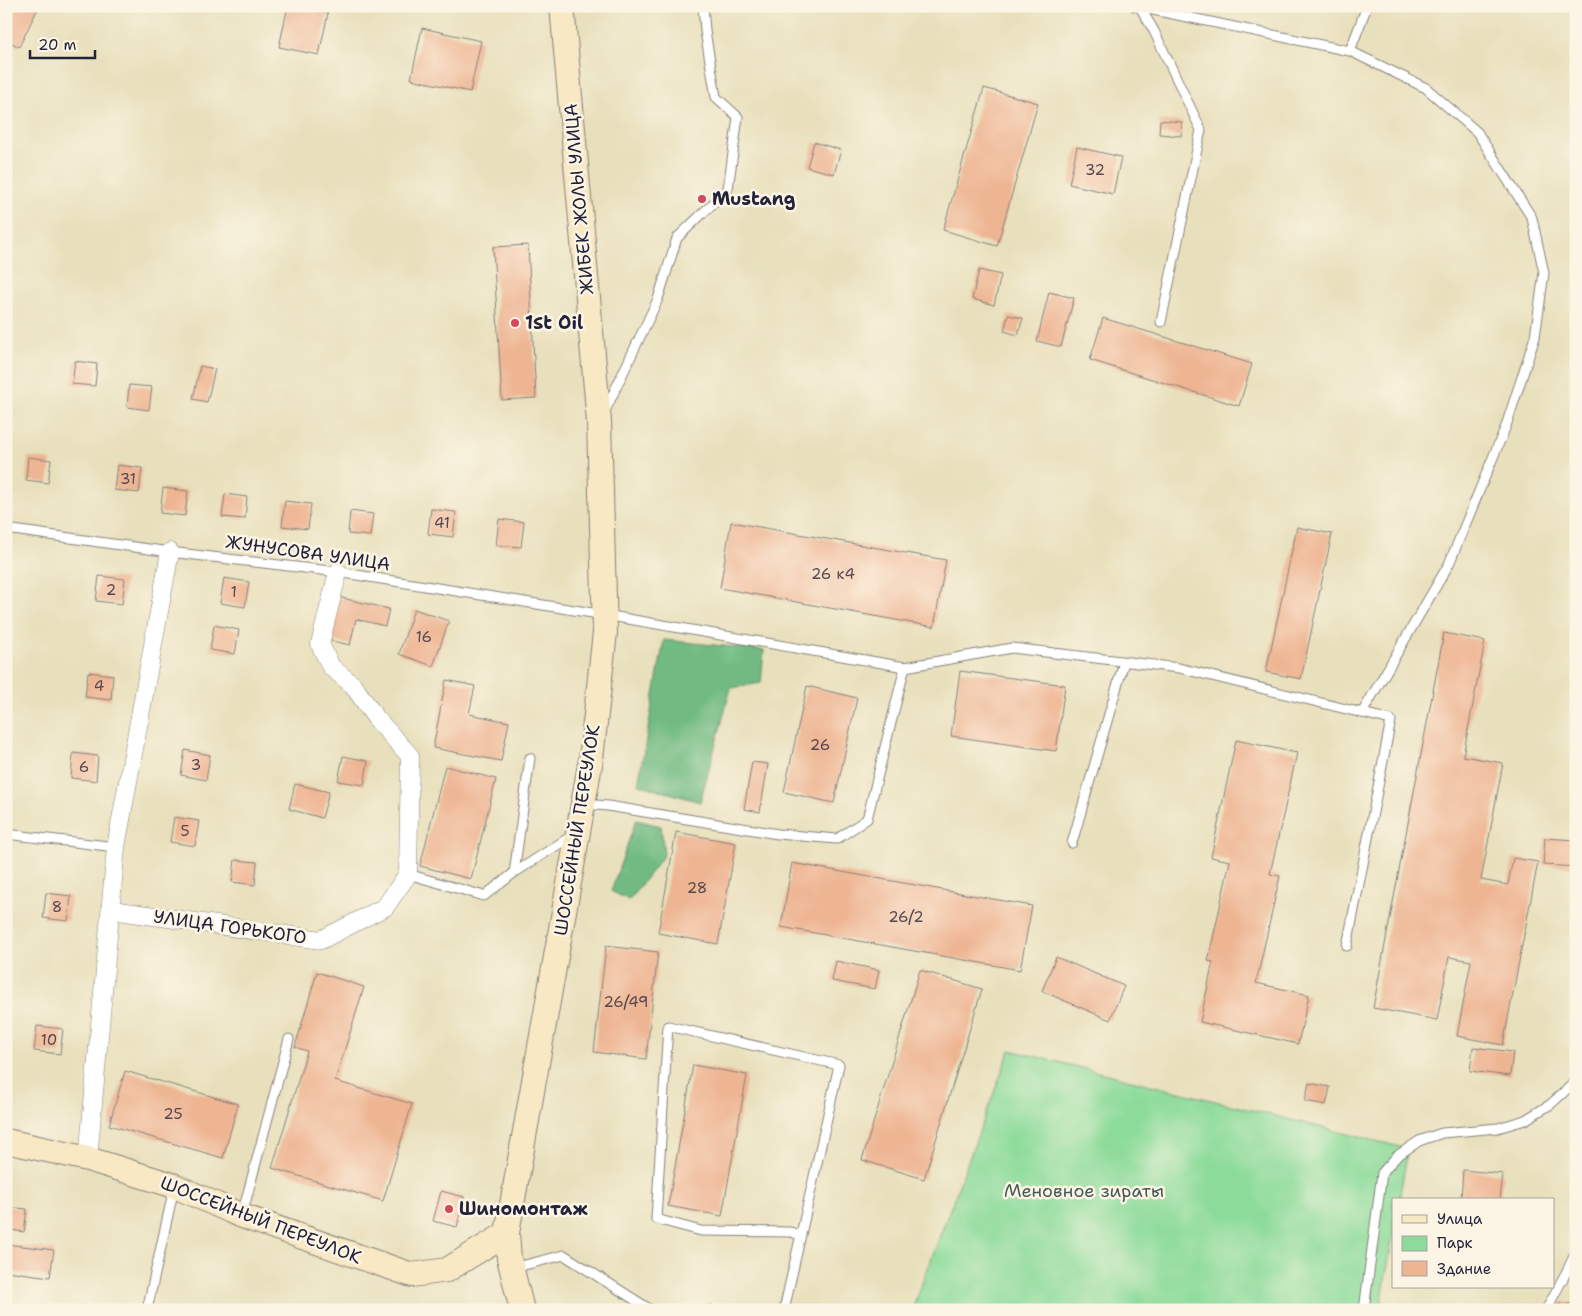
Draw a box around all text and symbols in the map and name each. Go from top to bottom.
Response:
scale bar [30,28,95,60]
text: 20 m [38,35,77,55]
street label: ЖИБЕК ЖОЛЫ УЛИЦА [559,102,599,296]
house number: 32 [1085,160,1105,180]
place label: Mustang [712,187,796,211]
marker: Mustang [696,193,708,205]
place label: 1St Oil [525,311,583,335]
marker: 1St Oil [509,317,521,329]
house number: 31 [120,469,136,489]
house number: 41 [434,513,450,533]
street label: ЖУНУСОВА УЛИЦА [224,530,392,576]
house number: 26 к4 [811,564,855,584]
house number: 2 [106,580,116,600]
house number: 1 [231,582,237,602]
house number: 16 [416,627,432,647]
house number: 4 [94,676,104,696]
street label: ШОССЕЙНЫЙ ПЕРЕУЛОК [548,722,606,937]
house number: 26 [810,735,830,755]
house number: 3 [191,755,201,775]
house number: 6 [79,757,89,777]
house number: 5 [180,821,190,841]
house number: 28 [687,878,707,898]
house number: 8 [52,897,62,917]
street label: УЛИЦА ГОРЬКОГО [152,904,308,950]
house number: 26/2 [888,907,924,927]
house number: 26/49 [603,992,649,1012]
house number: 10 [41,1030,57,1050]
house number: 25 [163,1104,183,1124]
street label: ШОССЕЙНЫЙ ПЕРЕУЛОК [157,1171,365,1270]
park label: Меновное зираты [1004,1179,1164,1203]
place label: Шиномонтаж [459,1197,588,1221]
legend [1392,1198,1554,1288]
marker: Шиномонтаж [443,1203,455,1215]
text: Улица [1437,1209,1483,1229]
text: Парк [1437,1233,1473,1253]
text: Здание [1437,1259,1491,1279]

